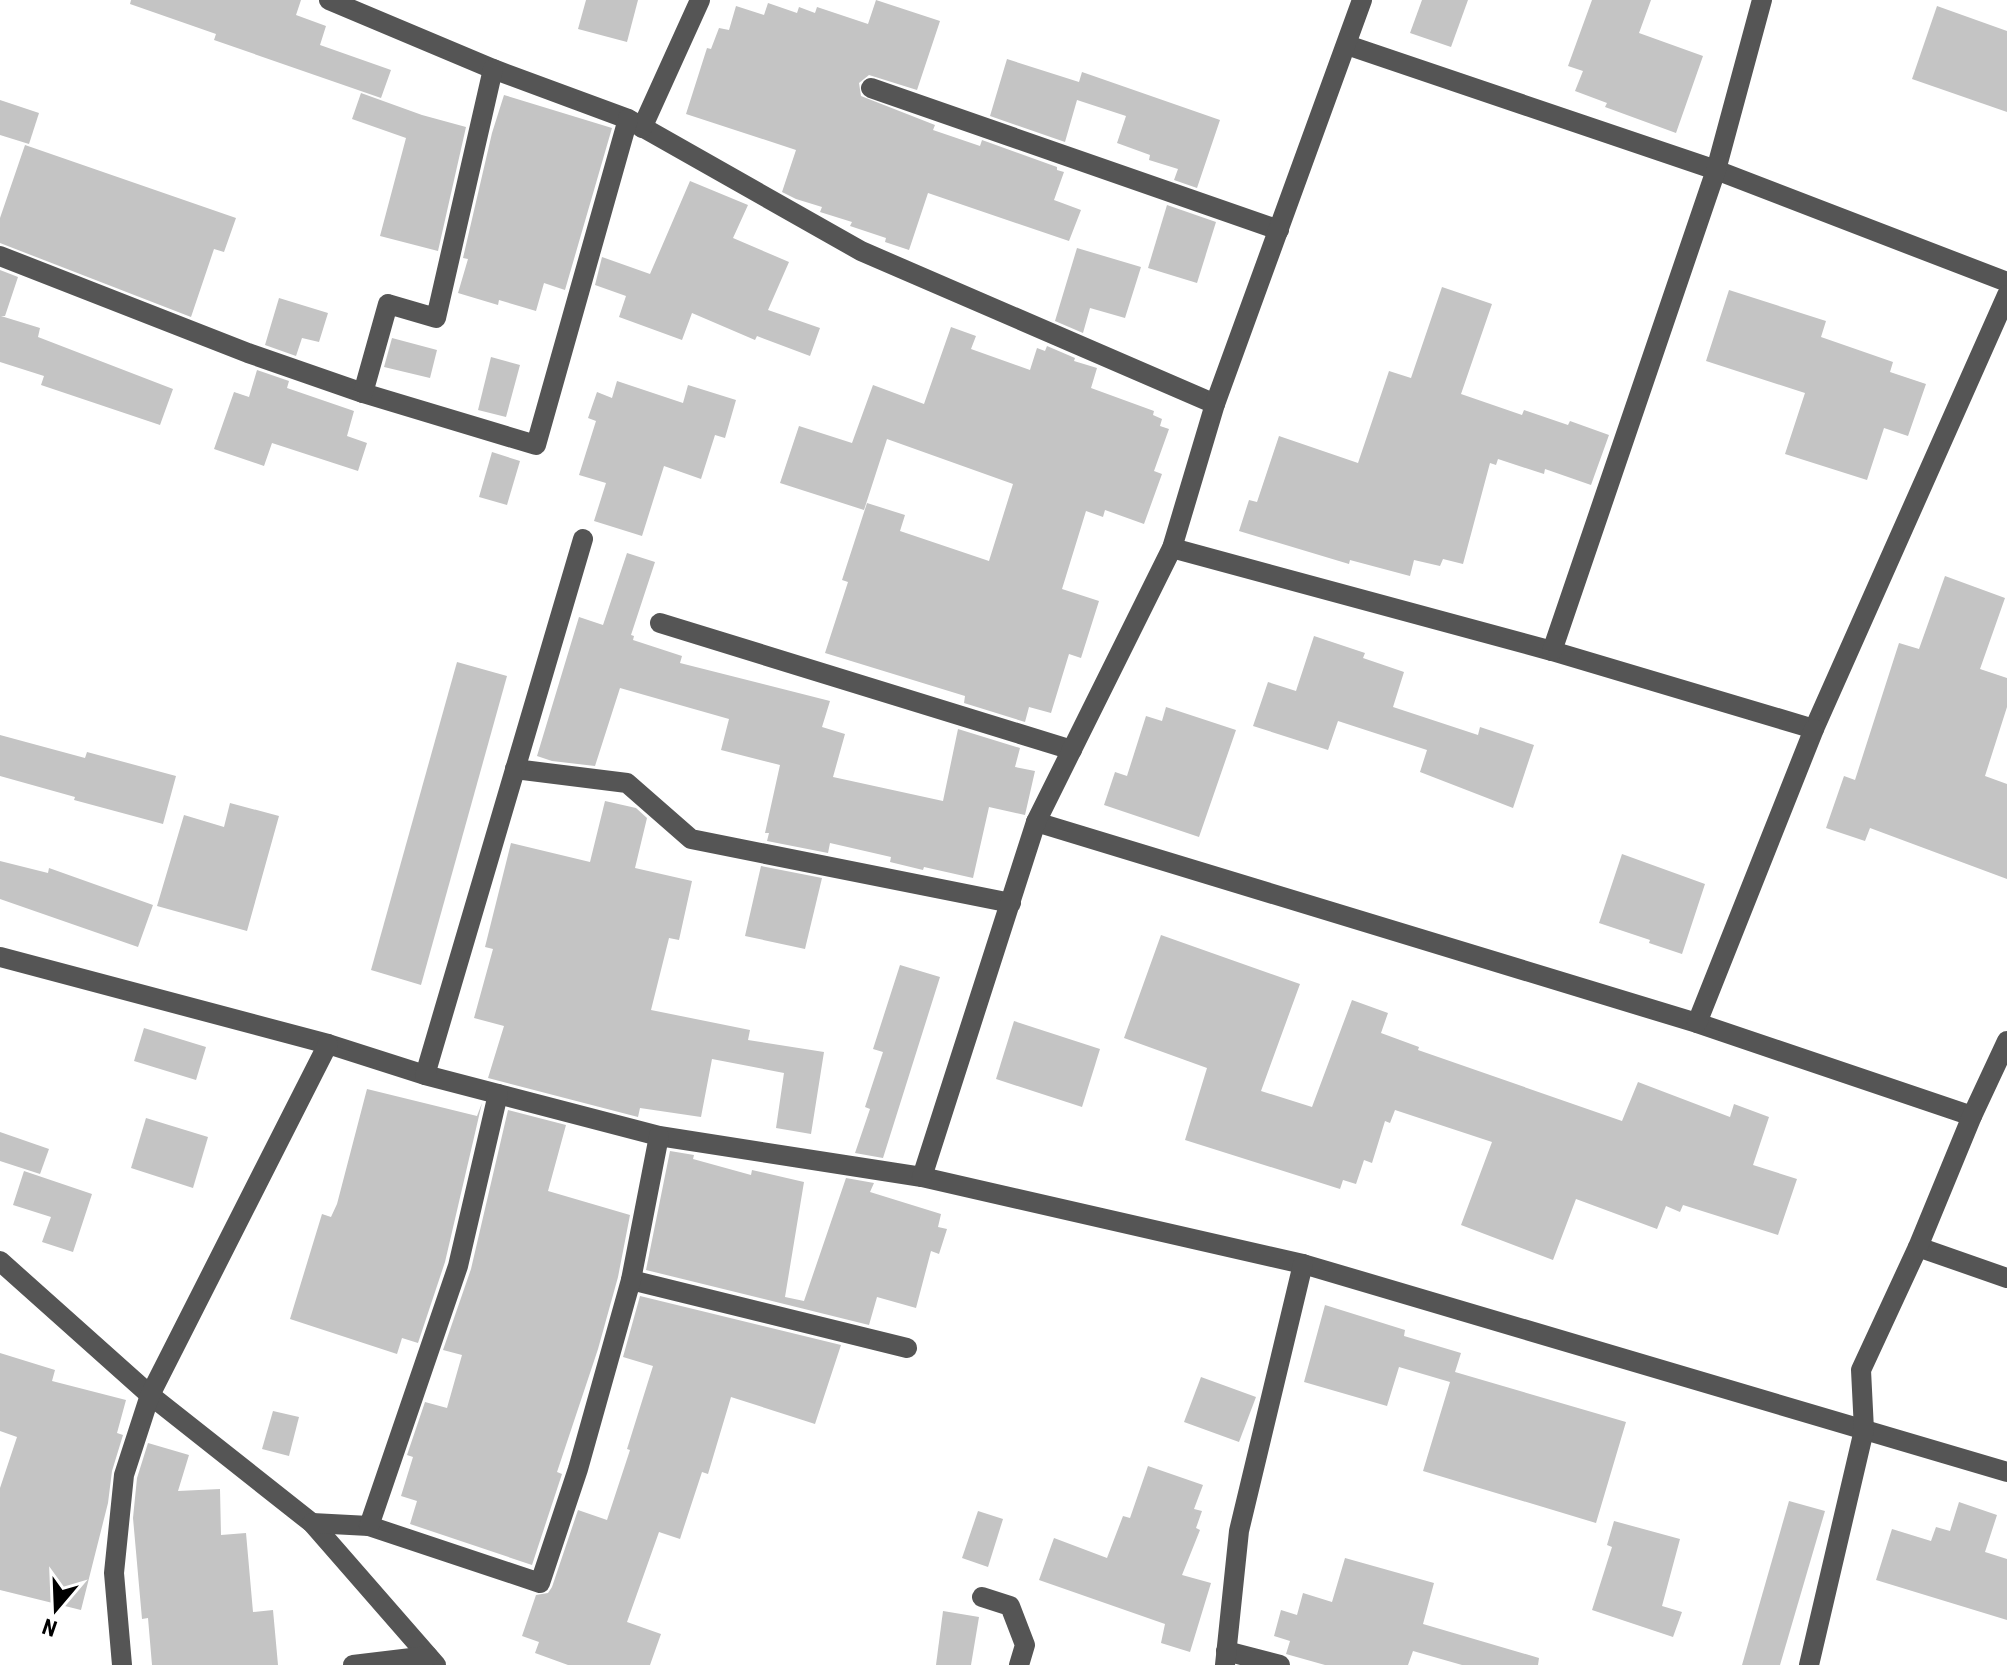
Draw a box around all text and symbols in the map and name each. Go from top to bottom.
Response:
north arrow [16,1569,96,1649]
text: N [39,1613,60,1641]

